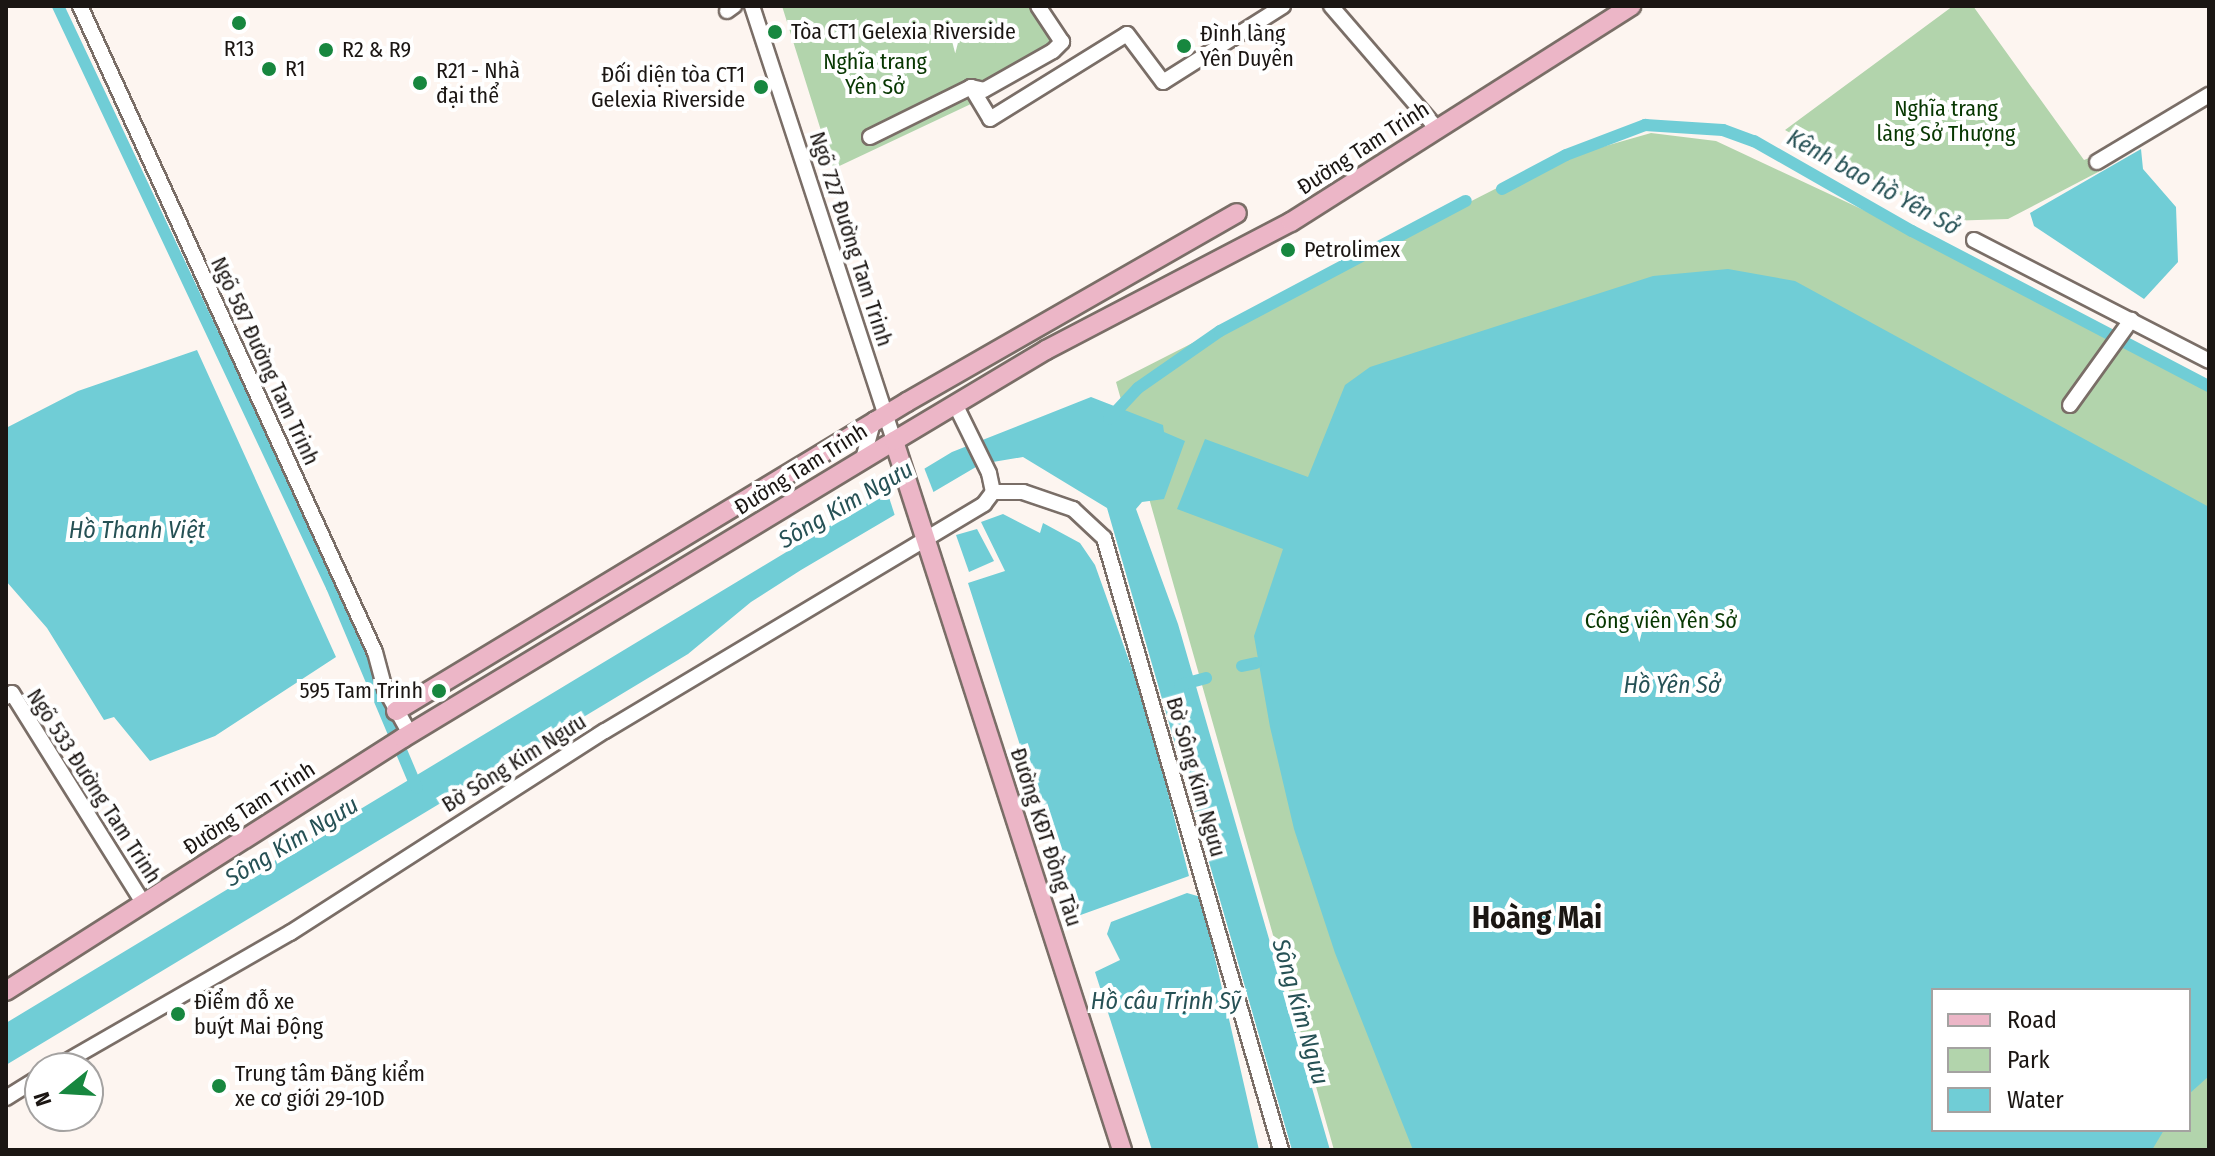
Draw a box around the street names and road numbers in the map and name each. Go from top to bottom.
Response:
street label: Đường Tam Trinh [1292,96,1434,200]
street label: Ngõ 727 Đường Tam Trinh [804,128,898,350]
street label: Ngõ 587 Đường Tam Trinh [205,253,325,469]
street label: Đường Tam Trinh [730,418,872,520]
street label: Ngõ 533 Đường Tam Trinh [21,684,167,888]
street label: Bờ Sông Kim Ngưu [1161,694,1231,860]
street label: Bờ Sông Kim Ngưu [437,708,591,818]
street label: Đường KĐT Đồng Tàu [1005,744,1087,930]
street label: Đường Tam Trinh [178,756,320,860]

